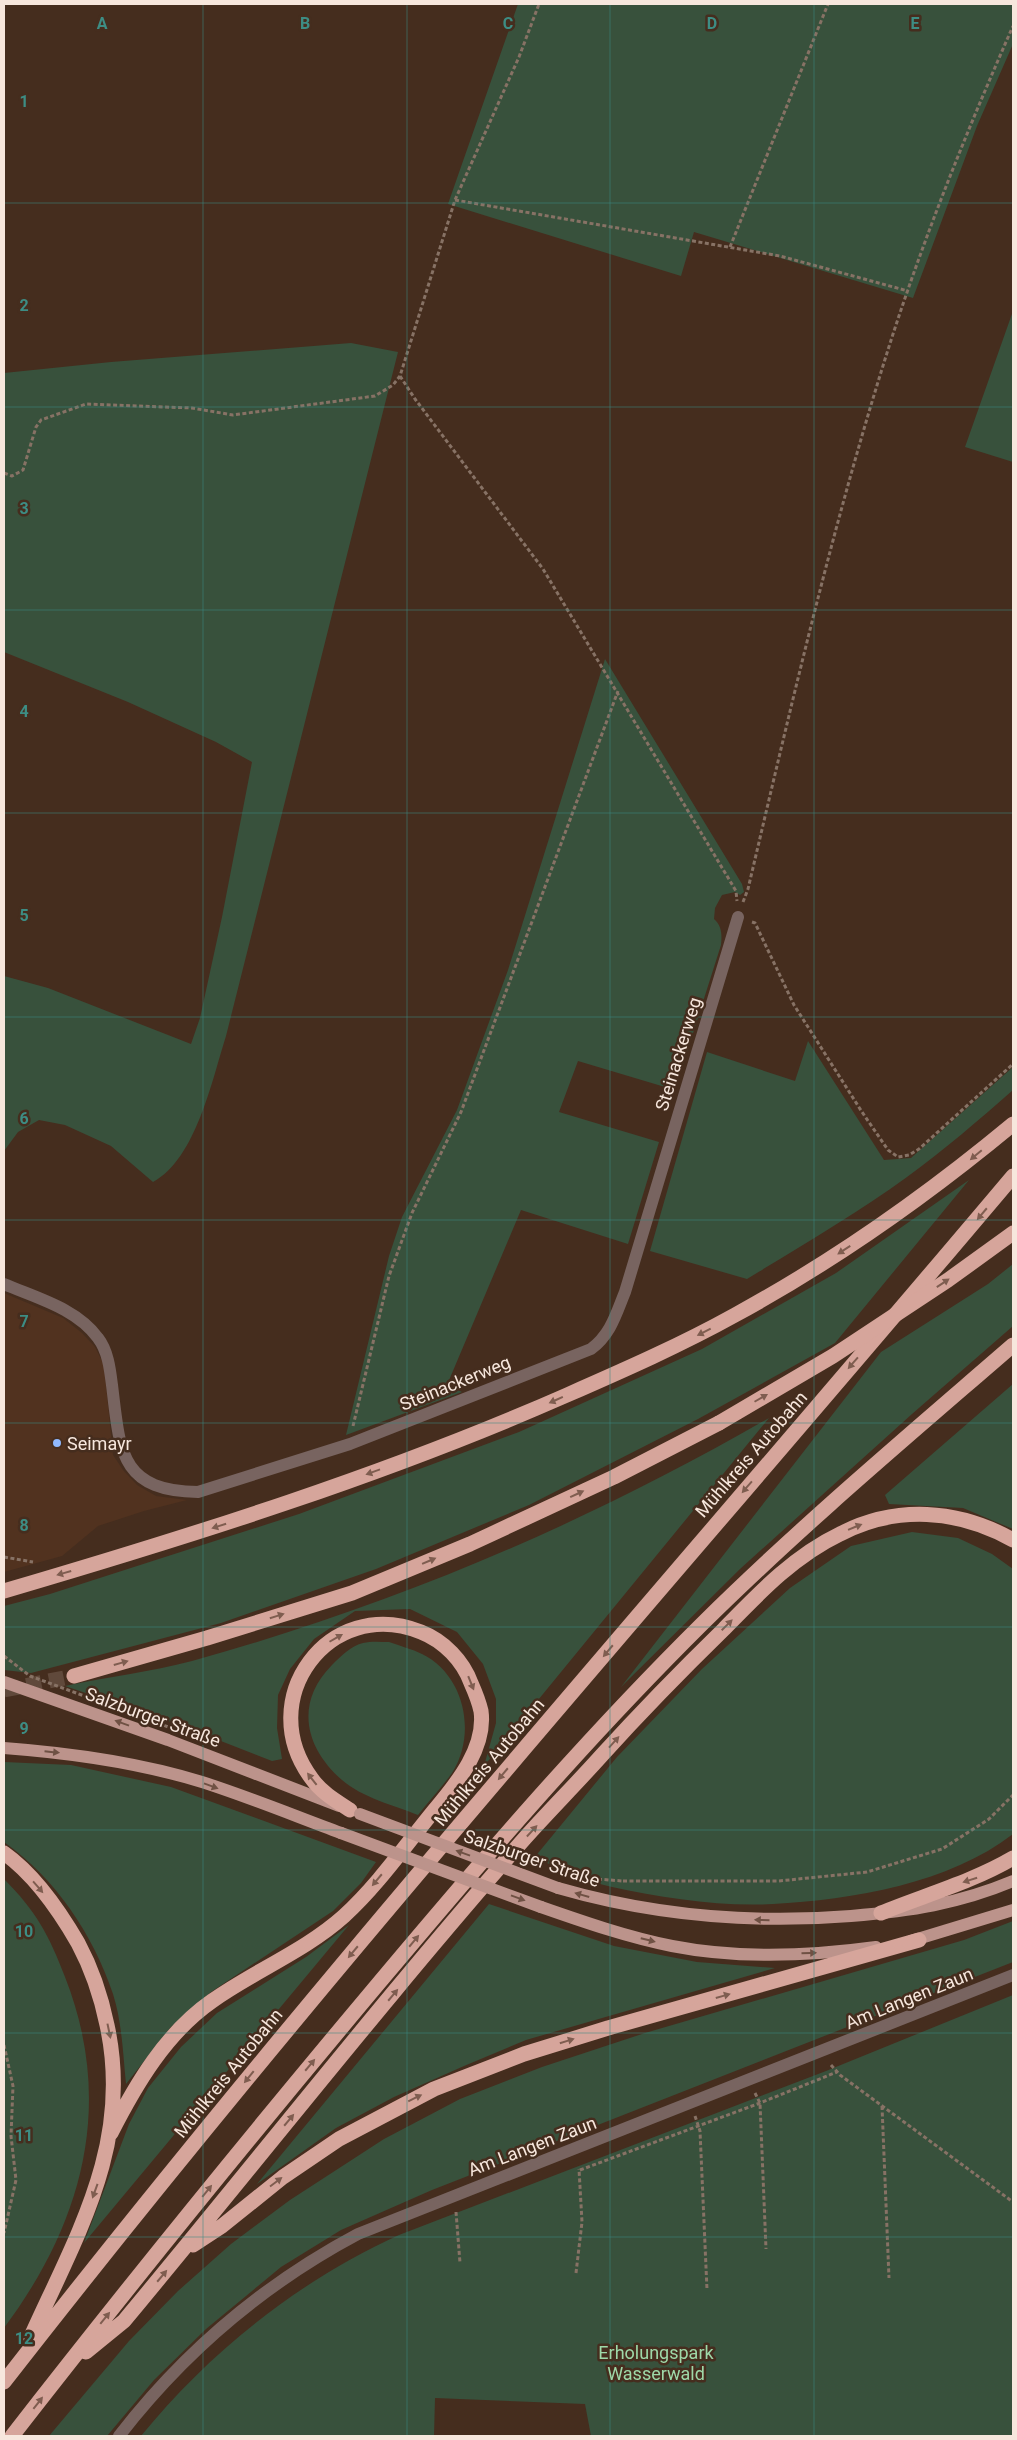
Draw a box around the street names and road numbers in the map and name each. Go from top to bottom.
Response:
street label: Steinackerweg [651,995,705,1113]
street label: Steinackerweg [397,1351,513,1415]
street label: Mühlkreis Autobahn [691,1387,811,1521]
street label: Salzburger Straße [83,1683,223,1751]
street label: Mühlkreis Autobahn [430,1694,548,1830]
street label: Salzburger Straße [461,1825,603,1891]
street label: Am Langen Zaun [842,1963,976,2033]
street label: Mühlkreis Autobahn [170,2004,286,2142]
street label: Am Langen Zaun [465,2112,599,2180]

